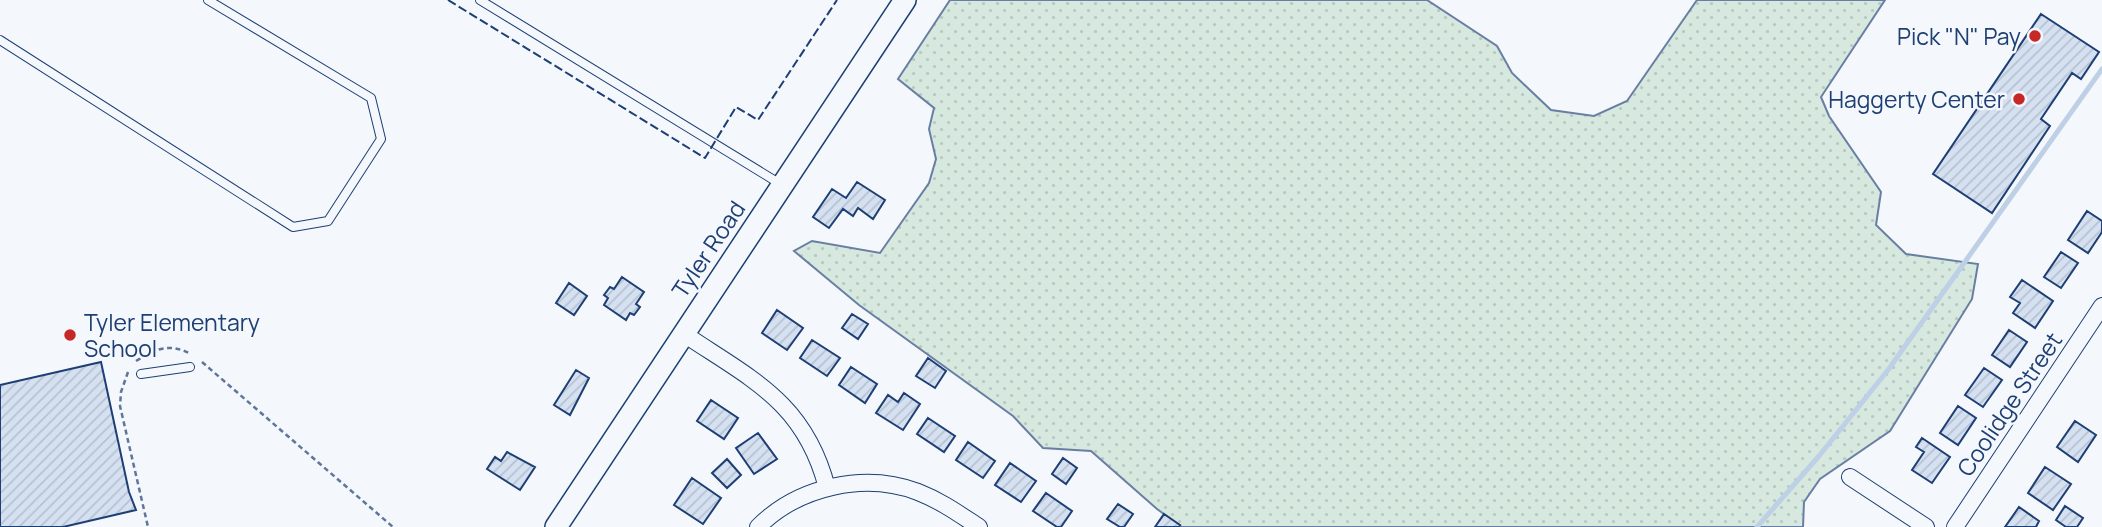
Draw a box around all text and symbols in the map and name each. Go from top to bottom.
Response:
place label: Pick "N" Pay [1897,20,2021,52]
marker: Pick "N" Pay [2027,28,2043,44]
place label: Haggerty Center [1828,83,2005,115]
marker: Haggerty Center [2011,91,2027,107]
street label: Tyler Road [664,194,752,304]
place label: Tyler Elementary School [84,306,260,364]
street label: Coolidge Street [1949,326,2069,482]
marker: Tyler Elementary School [62,327,78,343]

